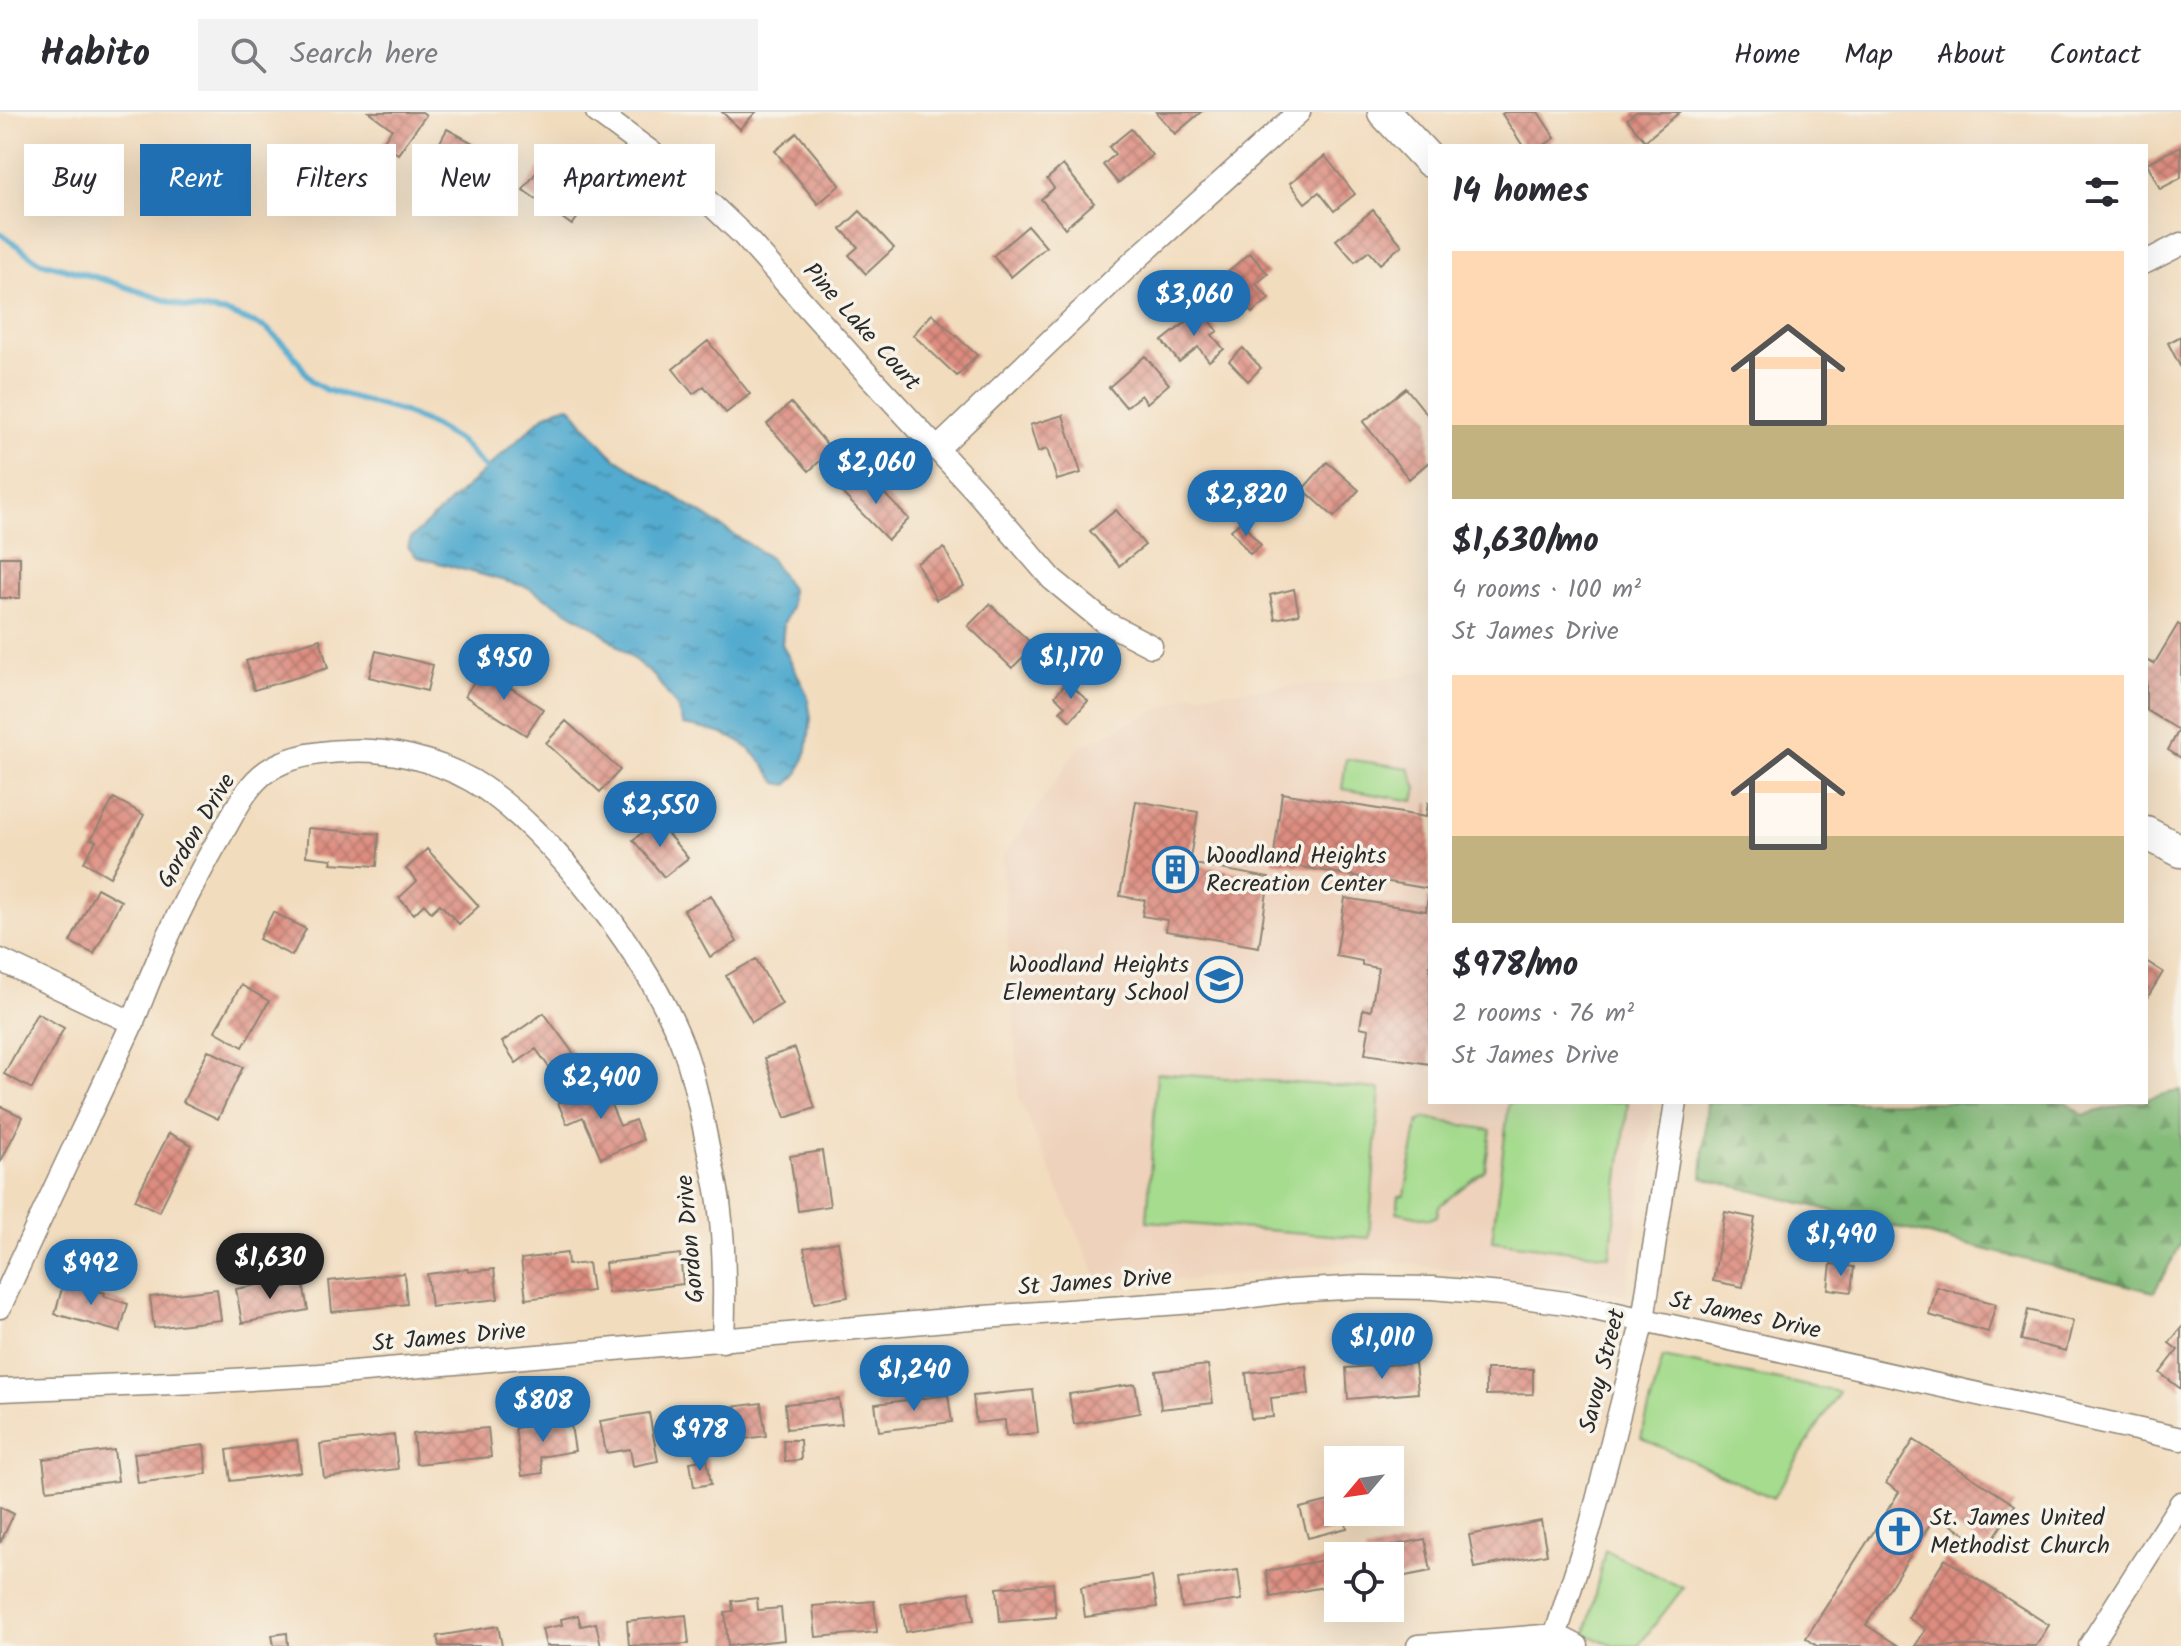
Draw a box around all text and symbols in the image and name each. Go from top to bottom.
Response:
search box [198,19,758,91]
text: Habito [40,25,150,85]
text: Search here [290,31,438,79]
icon: search [226,33,270,77]
text: Home [1734,33,1800,78]
text: Map [1844,33,1893,78]
text: About [1937,33,2005,78]
text: Contact [2049,33,2141,78]
chip: Buy [24,144,124,216]
chip: Rent [140,144,251,216]
chip: Filters [267,144,396,216]
chip: New [412,144,518,216]
chip: Apartment [534,144,715,216]
text: 14 homes [1452,165,1589,219]
icon: filters [2080,170,2124,214]
street label: Pine Lake Court [792,254,930,401]
pin: $3,060 [1129,270,1259,338]
text: $3,060 [1155,275,1233,317]
icon: home [1716,303,1860,447]
pin: $2,060 [811,438,941,506]
text: $2,060 [837,443,915,485]
pin: $2,820 [1181,470,1311,538]
text: $2,820 [1205,475,1287,517]
text: $1,630/mo [1452,515,1599,569]
text: 4 rooms · 100 m² [1452,569,1641,611]
text: St James Drive [1452,611,1619,653]
pin: $1,170 [1006,633,1136,701]
pin: $950 [457,634,551,702]
text: $1,170 [1039,638,1103,680]
text: $950 [476,639,532,681]
icon: home [1716,727,1860,871]
street label: Gordon Drive [147,766,247,896]
pin: $2,550 [595,781,725,849]
text: $2,550 [621,786,699,828]
place label: Woodland Heights Recreation Center [1206,837,1388,904]
building icon: Woodland Heights Recreation Center [1151,846,1199,894]
text: $978/mo [1452,939,1578,993]
place label: Woodland Heights Elementary School [1002,946,1189,1013]
school or university icon: Woodland Heights Elementary School [1196,955,1244,1003]
text: 2 rooms · 76 m² [1452,993,1634,1035]
text: St James Drive [1452,1035,1619,1077]
pin: $2,400 [536,1053,666,1121]
text: $2,400 [562,1058,640,1100]
street label: Gordon Drive [666,1173,716,1305]
pin: $1,490 [1776,1210,1906,1278]
text: $1,490 [1806,1215,1876,1257]
pin: $1,630 [205,1233,335,1301]
text: $1,630 [234,1238,306,1280]
pin: $992 [44,1239,138,1307]
text: $992 [63,1244,119,1286]
street label: St James Drive [1017,1258,1173,1308]
street label: St James Drive [1666,1281,1825,1351]
street label: Savoy Street [1569,1304,1637,1437]
street label: St James Drive [371,1312,528,1364]
pin: $1,010 [1317,1313,1447,1381]
text: $1,010 [1350,1318,1414,1360]
pin: $1,240 [849,1345,979,1413]
text: $1,240 [878,1350,950,1392]
pin: $808 [496,1376,590,1444]
text: $808 [513,1381,573,1423]
pin: $978 [653,1405,747,1473]
text: $978 [672,1410,728,1452]
north arrow [1324,1446,1404,1526]
map controls [1324,1446,1404,1622]
place label: St. James United Methodist Church [1930,1499,2110,1566]
church icon: St. James United Methodist Church [1875,1508,1923,1556]
button: locate [1324,1542,1404,1622]

